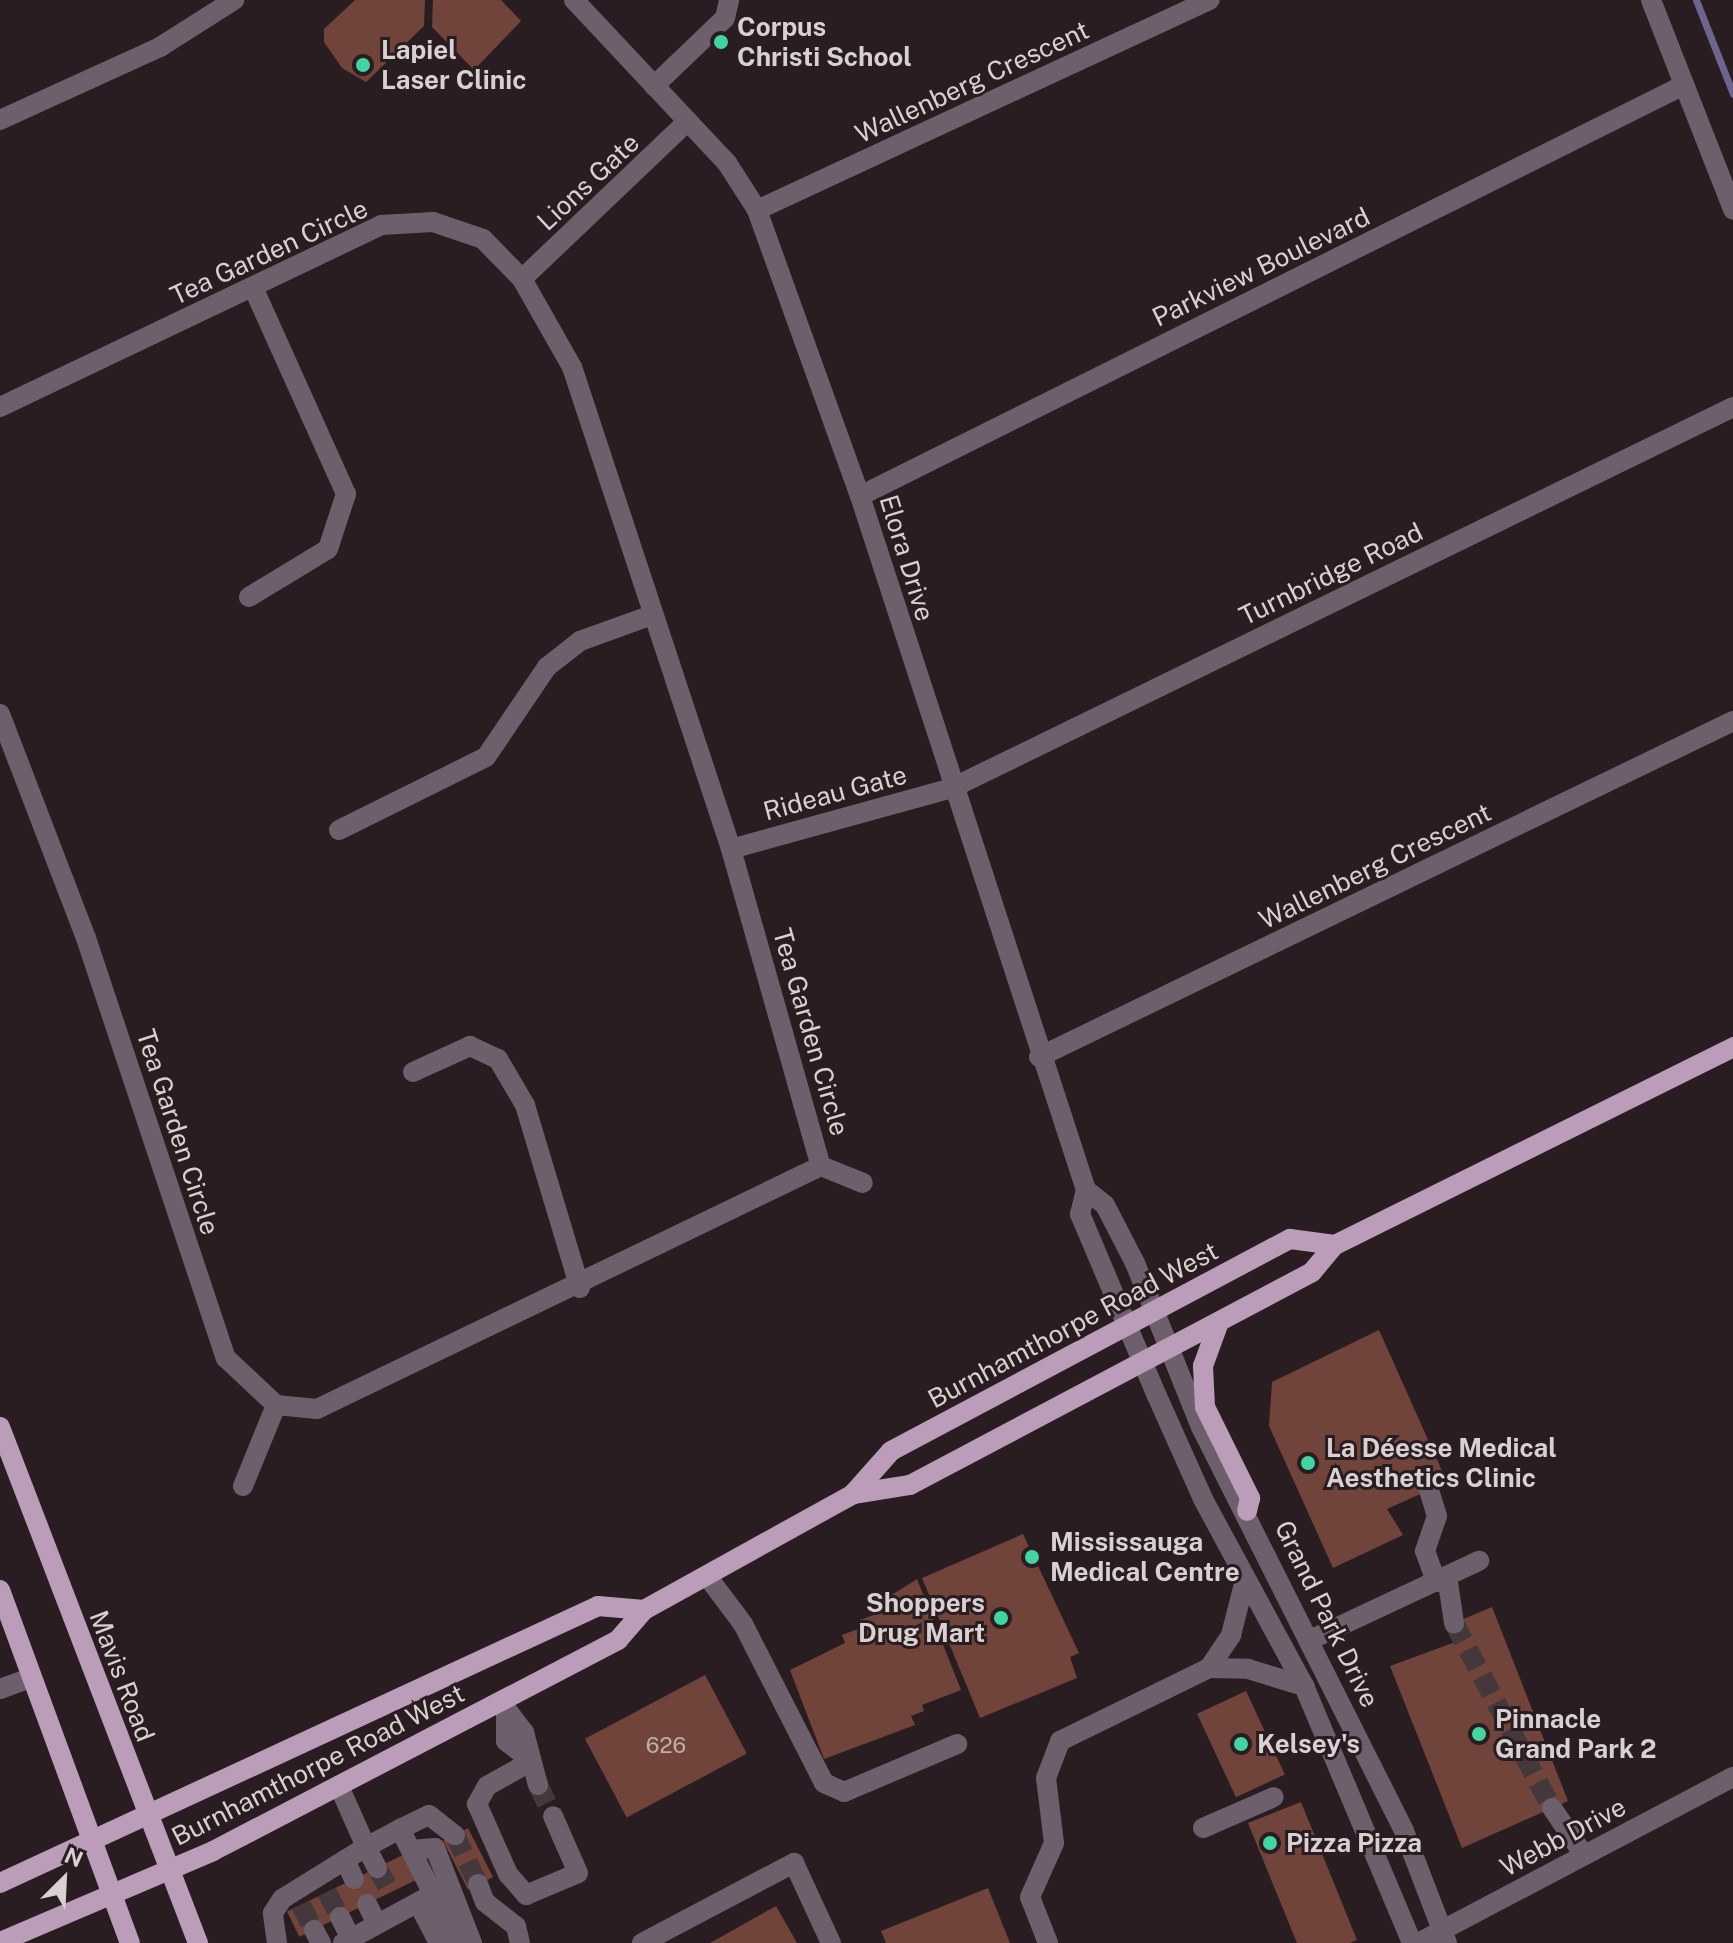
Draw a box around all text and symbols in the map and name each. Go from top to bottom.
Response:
place label: Corpus Christi School [737,11,912,72]
street label: Wallenberg Crescent [850,14,1094,150]
marker: Corpus Christi School [712,33,730,51]
place label: Lapiel Laser Clinic [381,34,526,96]
marker: Lapiel Laser Clinic [352,54,374,76]
street label: Lions Gate [531,127,645,237]
street label: Tea Garden Circle [165,193,373,311]
street label: Parkview Boulevard [1147,201,1375,333]
street label: Elora Drive [873,491,941,625]
street label: Turnbridge Road [1234,516,1428,632]
street label: Rideau Gate [760,759,910,827]
street label: Wallenberg Crescent [1254,796,1496,936]
street label: Tea Garden Circle [766,925,856,1139]
street label: Tea Garden Circle [130,1025,226,1239]
street label: Burnhamthorpe Road West [922,1235,1224,1415]
place label: La Déesse Medical Aesthetics Clinic [1326,1432,1557,1494]
marker: La Déesse Medical Aesthetics Clinic [1297,1452,1319,1474]
street label: Grand Park Drive [1268,1516,1386,1712]
place label: Mississauga Medical Centre [1050,1526,1240,1588]
marker: Mississauga Medical Centre [1021,1546,1043,1568]
place label: Shoppers Drug Mart [858,1587,985,1648]
street label: Mavis Road [83,1606,161,1746]
marker: Shoppers Drug Mart [992,1609,1010,1627]
street label: Burnhamthorpe Road West [166,1677,470,1853]
place label: Pinnacle Grand Park 2 [1495,1703,1656,1764]
marker: Pinnacle Grand Park 2 [1470,1725,1488,1743]
place label: Kelsey's [1257,1728,1360,1760]
house number: 626 [646,1733,686,1759]
marker: Kelsey's [1232,1735,1250,1753]
street label: Webb Drive [1495,1791,1631,1883]
place label: Pizza Pizza [1286,1827,1422,1859]
marker: Pizza Pizza [1261,1834,1279,1852]
north arrow [24,1839,104,1919]
text: N [61,1842,87,1872]

